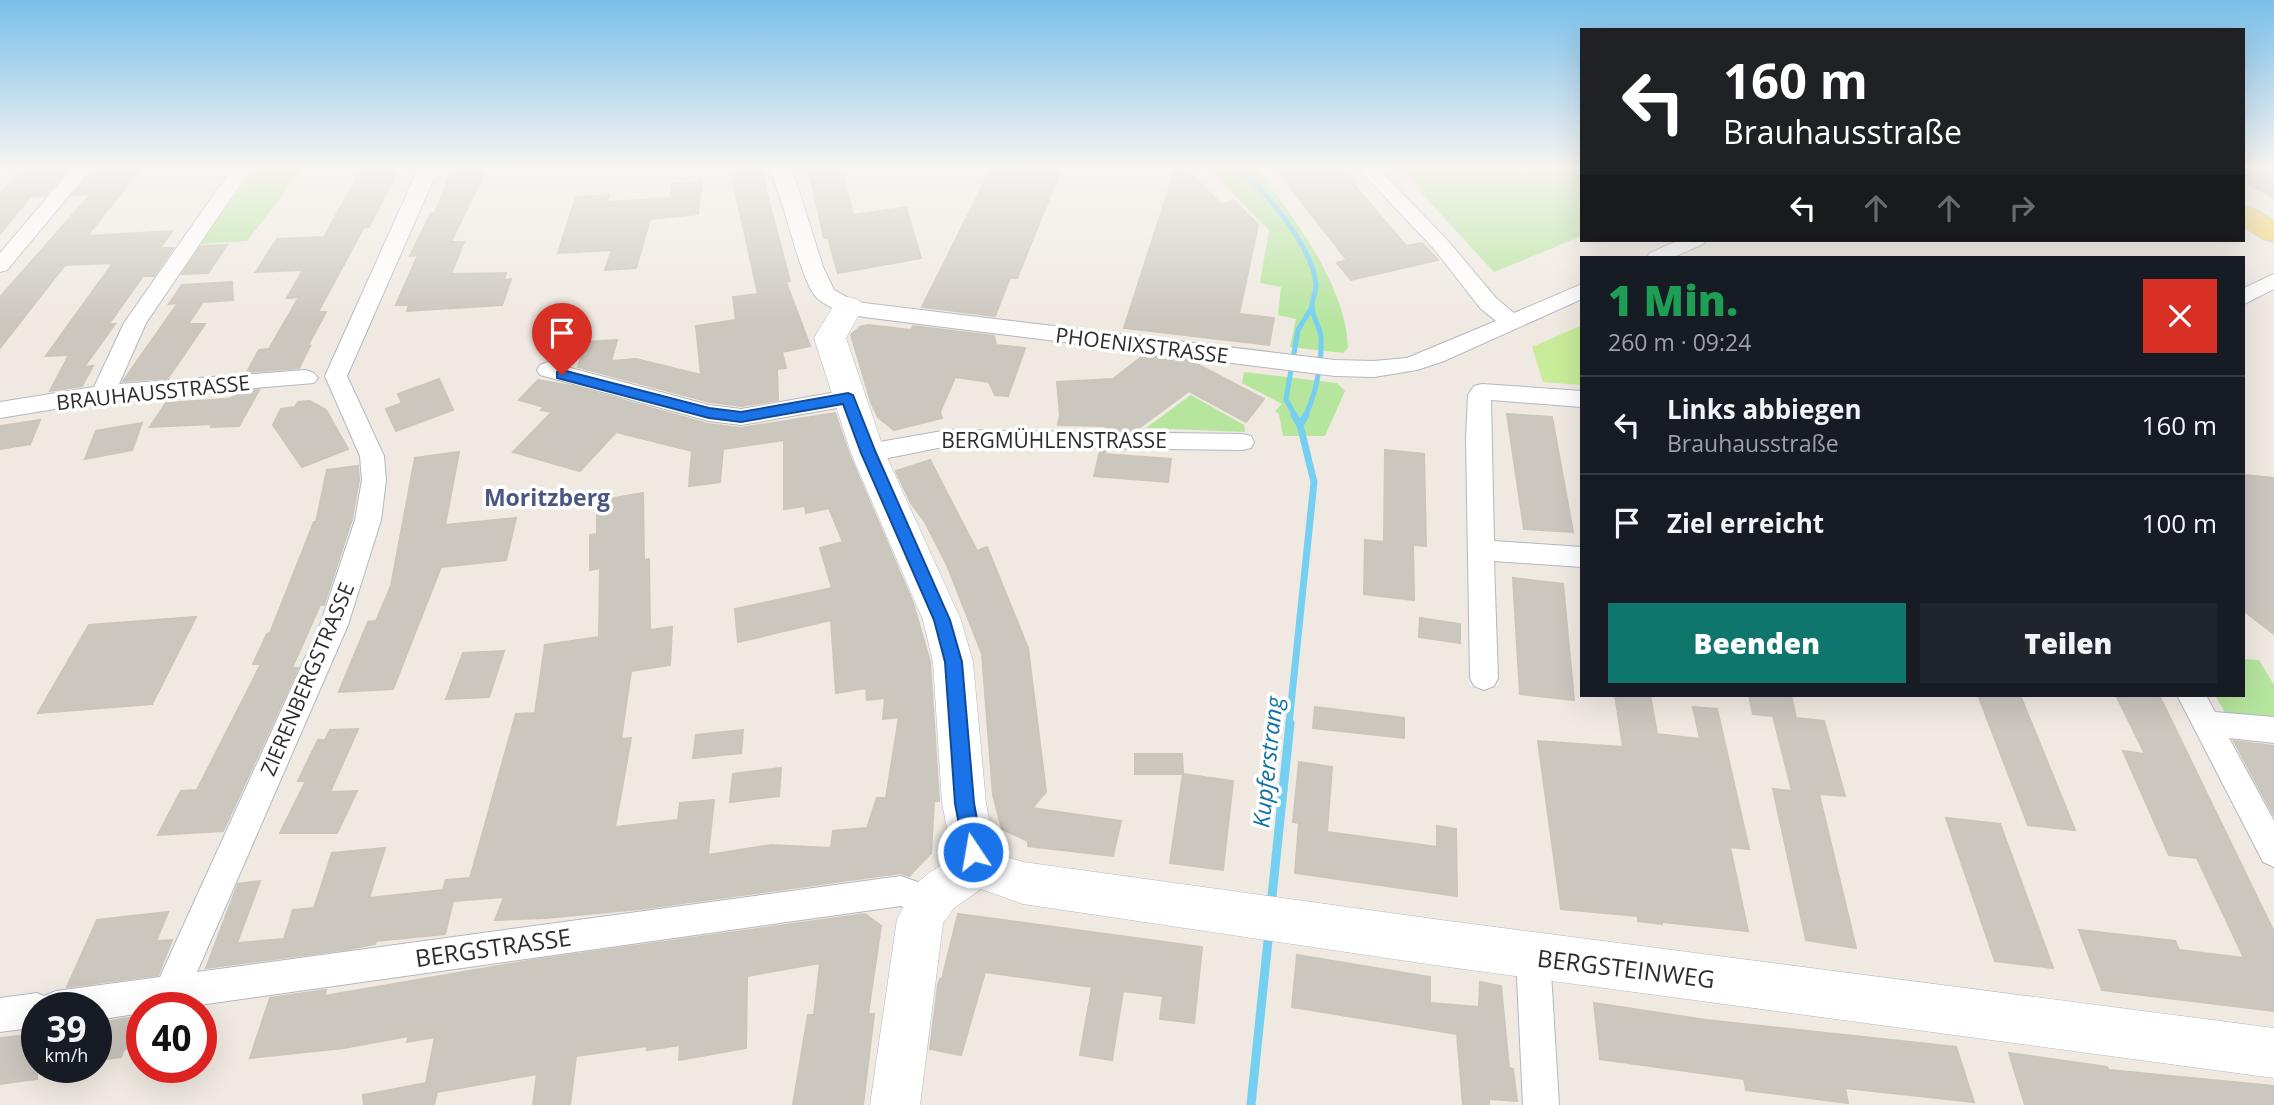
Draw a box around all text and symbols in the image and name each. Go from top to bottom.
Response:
text: 160 m [1723,47,1868,113]
icon: left [1608,56,1699,147]
text: Brauhausstraße [1723,110,1962,153]
icon: left [1784,189,1822,227]
icon: ahead [1857,189,1895,227]
icon: ahead [1930,189,1968,227]
icon: right [2003,189,2041,227]
text: 1 Min. [1608,271,1738,328]
button: close [2143,279,2217,353]
pin [532,303,592,375]
icon: arrive [543,314,581,352]
street label: PHOENIXSTRASSE [1054,321,1230,369]
text: 260 m · 09:24 [1608,326,1751,358]
street label: BRAUHAUSSTRASSE [55,368,251,416]
text: Links abbiegen [1667,391,1862,427]
icon: left [1608,406,1646,444]
text: 160 m [2142,407,2217,443]
street label: BERGMÜHLENSTRASSE [941,426,1167,454]
text: Brauhausstraße [1667,427,1839,459]
district label: Moritzberg [484,481,610,513]
icon: arrive [1608,504,1646,542]
text: Ziel erreicht [1667,505,1824,541]
text: 100 m [2142,505,2217,541]
street label: ZIERENBERGSTRASSE [254,578,360,780]
button: Beenden [1608,603,1906,683]
button: Teilen [1920,603,2217,683]
water label: Kupferstrang [1244,694,1290,829]
position arrow [936,815,1010,889]
street label: BERGSTRASSE [413,920,573,974]
street label: BERGSTEINWEG [1535,941,1717,995]
speed limit sign: 40 [126,992,217,1083]
text: 39 [46,1005,87,1052]
text: km/h [45,1043,88,1067]

